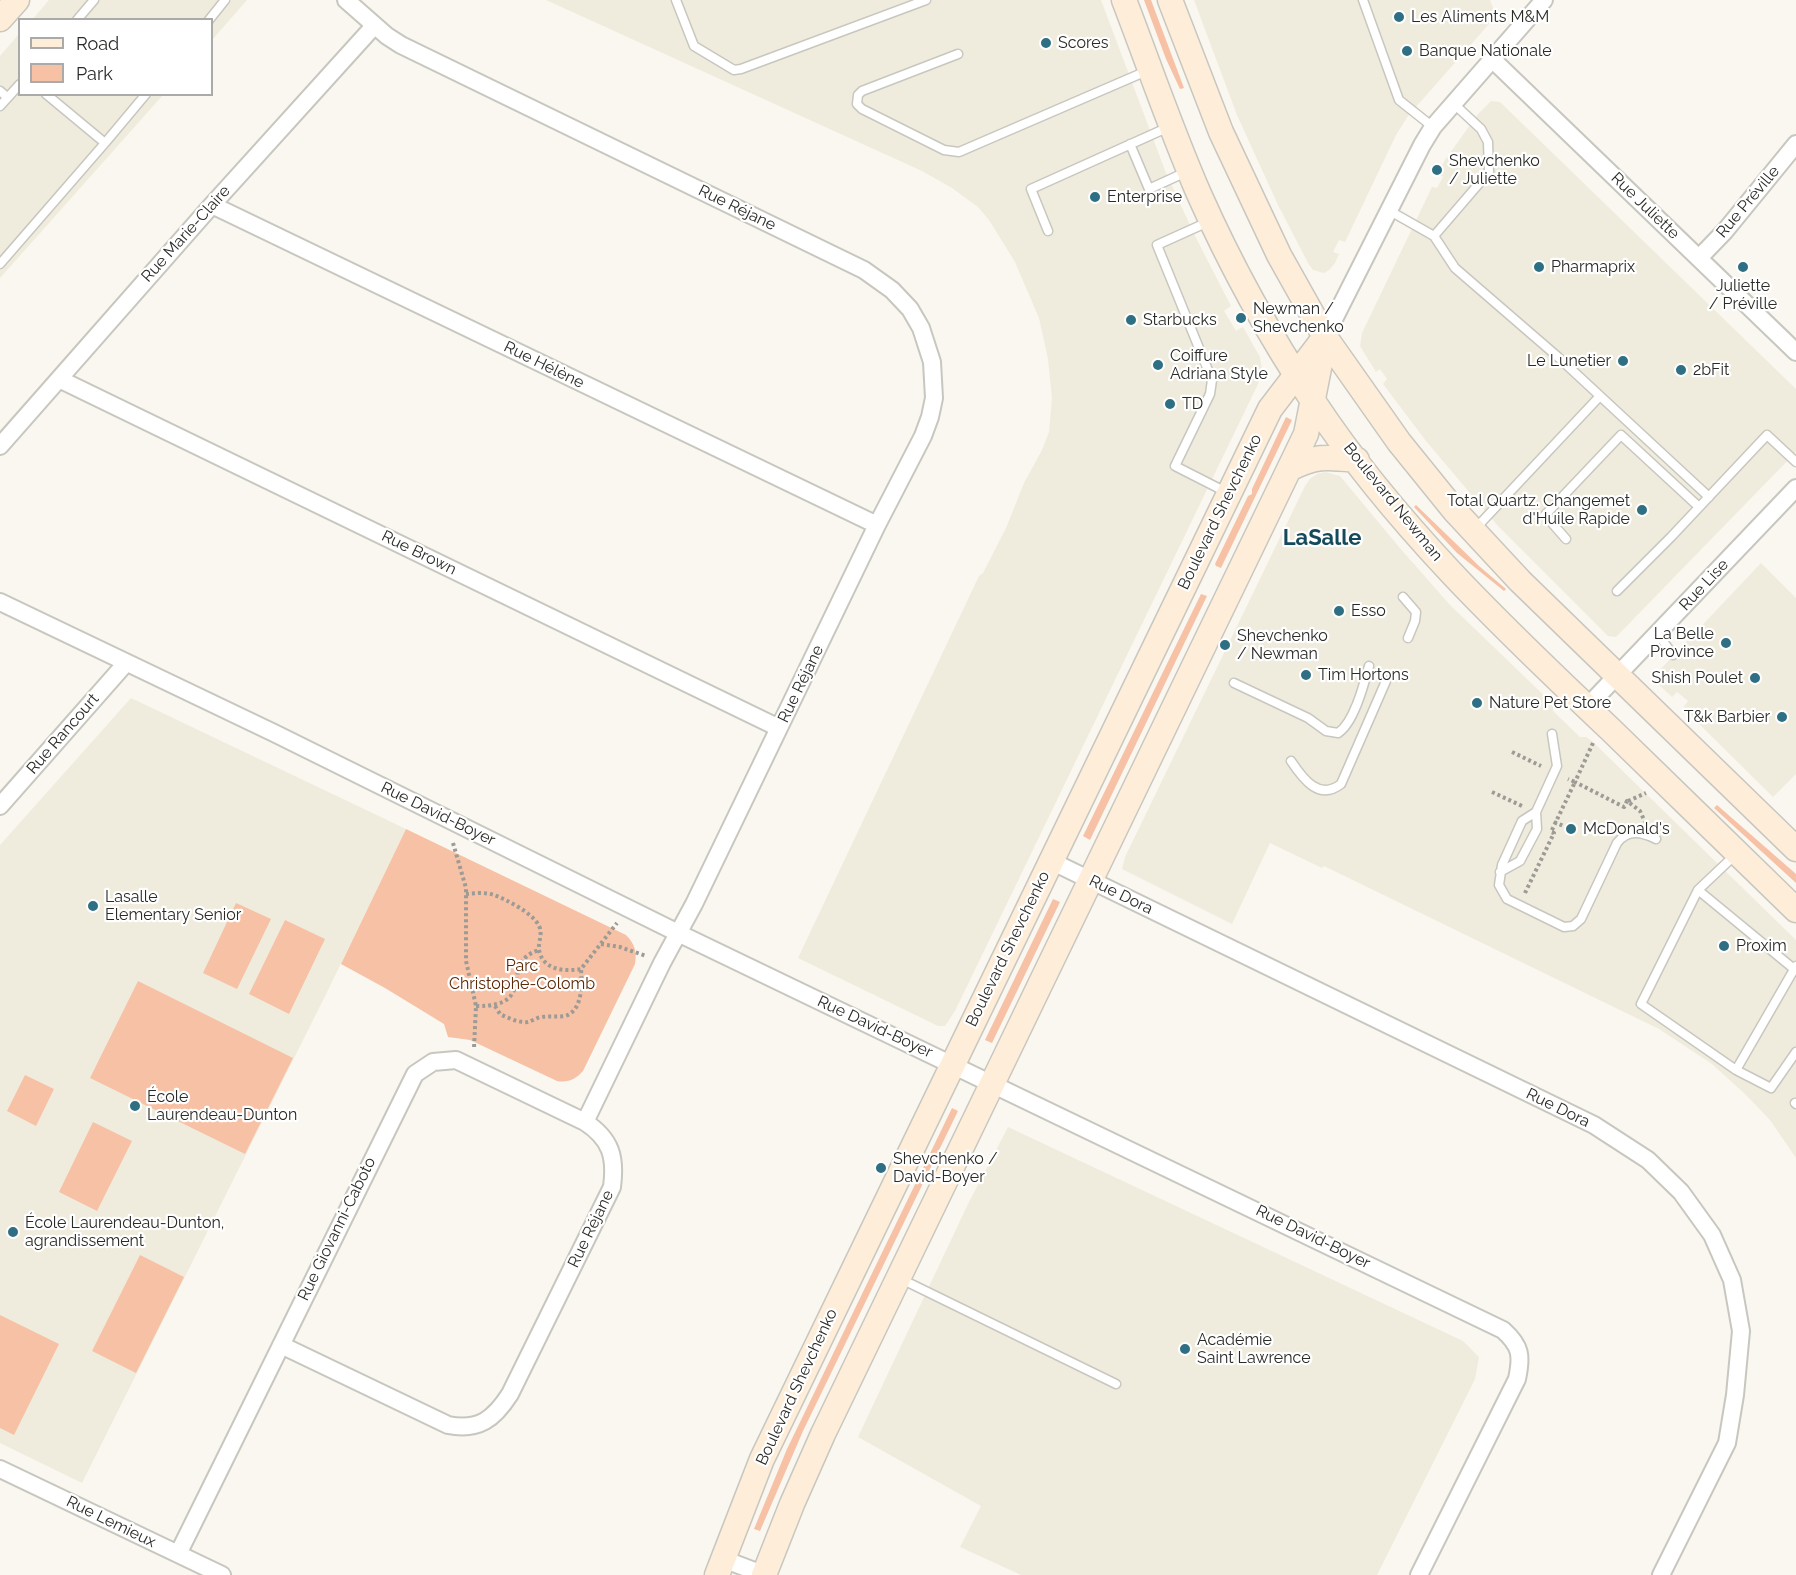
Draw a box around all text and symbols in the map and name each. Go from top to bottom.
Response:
place label: Les Aliments M&M [1411,7,1549,27]
marker: Les Aliments M&M [1392,10,1406,24]
legend [18,18,213,96]
text: Road [76,33,119,54]
place label: Scores [1058,33,1108,53]
marker: Scores [1039,36,1053,50]
place label: Banque Nationale [1419,41,1552,61]
marker: Banque Nationale [1400,44,1414,58]
text: Park [76,63,113,84]
place label: Shevchenko / Juliette [1449,151,1540,189]
street label: Rue Préville [1712,162,1784,242]
marker: Shevchenko / Juliette [1430,163,1444,177]
street label: Rue Juliette [1607,169,1683,243]
street label: Rue Réjane [695,181,779,235]
street label: Rue Marie-Claire [138,182,234,286]
place label: Enterprise [1107,187,1182,207]
marker: Enterprise [1088,190,1102,204]
place label: Pharmaprix [1551,257,1635,277]
marker: Pharmaprix [1532,260,1546,274]
marker: Juliette / Préville [1736,260,1750,274]
place label: Juliette / Préville [1709,276,1777,314]
place label: Newman / Shevchenko [1253,299,1344,337]
place label: Starbucks [1143,310,1217,330]
marker: Newman / Shevchenko [1234,311,1248,325]
marker: Starbucks [1124,313,1138,327]
street label: Rue Hélène [501,337,587,393]
place label: Coiffure Adriana Style [1170,346,1268,384]
place label: Le Lunetier [1527,351,1611,371]
marker: Le Lunetier [1616,354,1630,368]
marker: Coiffure Adriana Style [1151,358,1165,372]
place label: 2bFit [1693,360,1729,380]
marker: 2bFit [1674,363,1688,377]
place label: TD [1182,394,1203,414]
marker: TD [1163,397,1177,411]
street label: Boulevard Shevchenko [1174,431,1266,593]
street label: Boulevard Newman [1339,439,1447,565]
place label: Total Quartz. Changemet d'Huile Rapide [1447,491,1630,529]
marker: Total Quartz. Changemet d'Huile Rapide [1635,503,1649,517]
district label: LaSalle [1283,525,1361,551]
street label: Rue Brown [378,527,460,579]
street label: Rue Lise [1675,555,1733,615]
place label: Esso [1351,601,1386,621]
marker: Esso [1332,604,1346,618]
place label: La Belle Province [1650,624,1714,662]
place label: Shevchenko / Newman [1237,626,1328,664]
marker: La Belle Province [1719,636,1733,650]
marker: Shevchenko / Newman [1218,638,1232,652]
street label: Rue Réjane [774,642,828,726]
place label: Tim Hortons [1318,665,1409,685]
marker: Tim Hortons [1299,668,1313,682]
place label: Shish Poulet [1651,668,1743,688]
marker: Shish Poulet [1748,671,1762,685]
street label: Rue Rancourt [23,690,103,778]
place label: Nature Pet Store [1489,693,1611,713]
marker: Nature Pet Store [1470,696,1484,710]
place label: T&k Barbier [1684,707,1770,727]
marker: T&k Barbier [1775,710,1789,724]
street label: Rue David-Boyer [378,778,498,850]
place label: McDonald's [1583,819,1670,839]
marker: McDonald's [1564,822,1578,836]
street label: Boulevard Shevchenko [962,868,1054,1030]
street label: Rue Dora [1086,871,1156,919]
place label: Lasalle Elementary Senior [105,887,241,925]
marker: Lasalle Elementary Senior [86,899,100,913]
place label: Proxim [1736,936,1787,956]
marker: Proxim [1717,939,1731,953]
park label: Parc Christophe-Colomb [449,956,595,994]
street label: Rue David-Boyer [814,992,936,1062]
street label: Rue Dora [1523,1084,1593,1132]
place label: École Laurendeau-Dunton [147,1087,297,1125]
marker: École Laurendeau-Dunton [128,1099,142,1113]
place label: Shevchenko / David-Boyer [893,1149,998,1187]
street label: Rue Giovanni-Caboto [294,1154,380,1304]
marker: Shevchenko / David-Boyer [874,1161,888,1175]
street label: Rue Réjane [564,1187,618,1271]
street label: Rue David-Boyer [1253,1201,1373,1273]
place label: École Laurendeau-Dunton, agrandissement [25,1213,224,1251]
marker: École Laurendeau-Dunton, agrandissement [6,1225,20,1239]
street label: Boulevard Shevchenko [752,1306,842,1468]
place label: Académie Saint Lawrence [1197,1330,1311,1368]
marker: Académie Saint Lawrence [1178,1342,1192,1356]
street label: Rue Lemieux [63,1492,159,1552]

